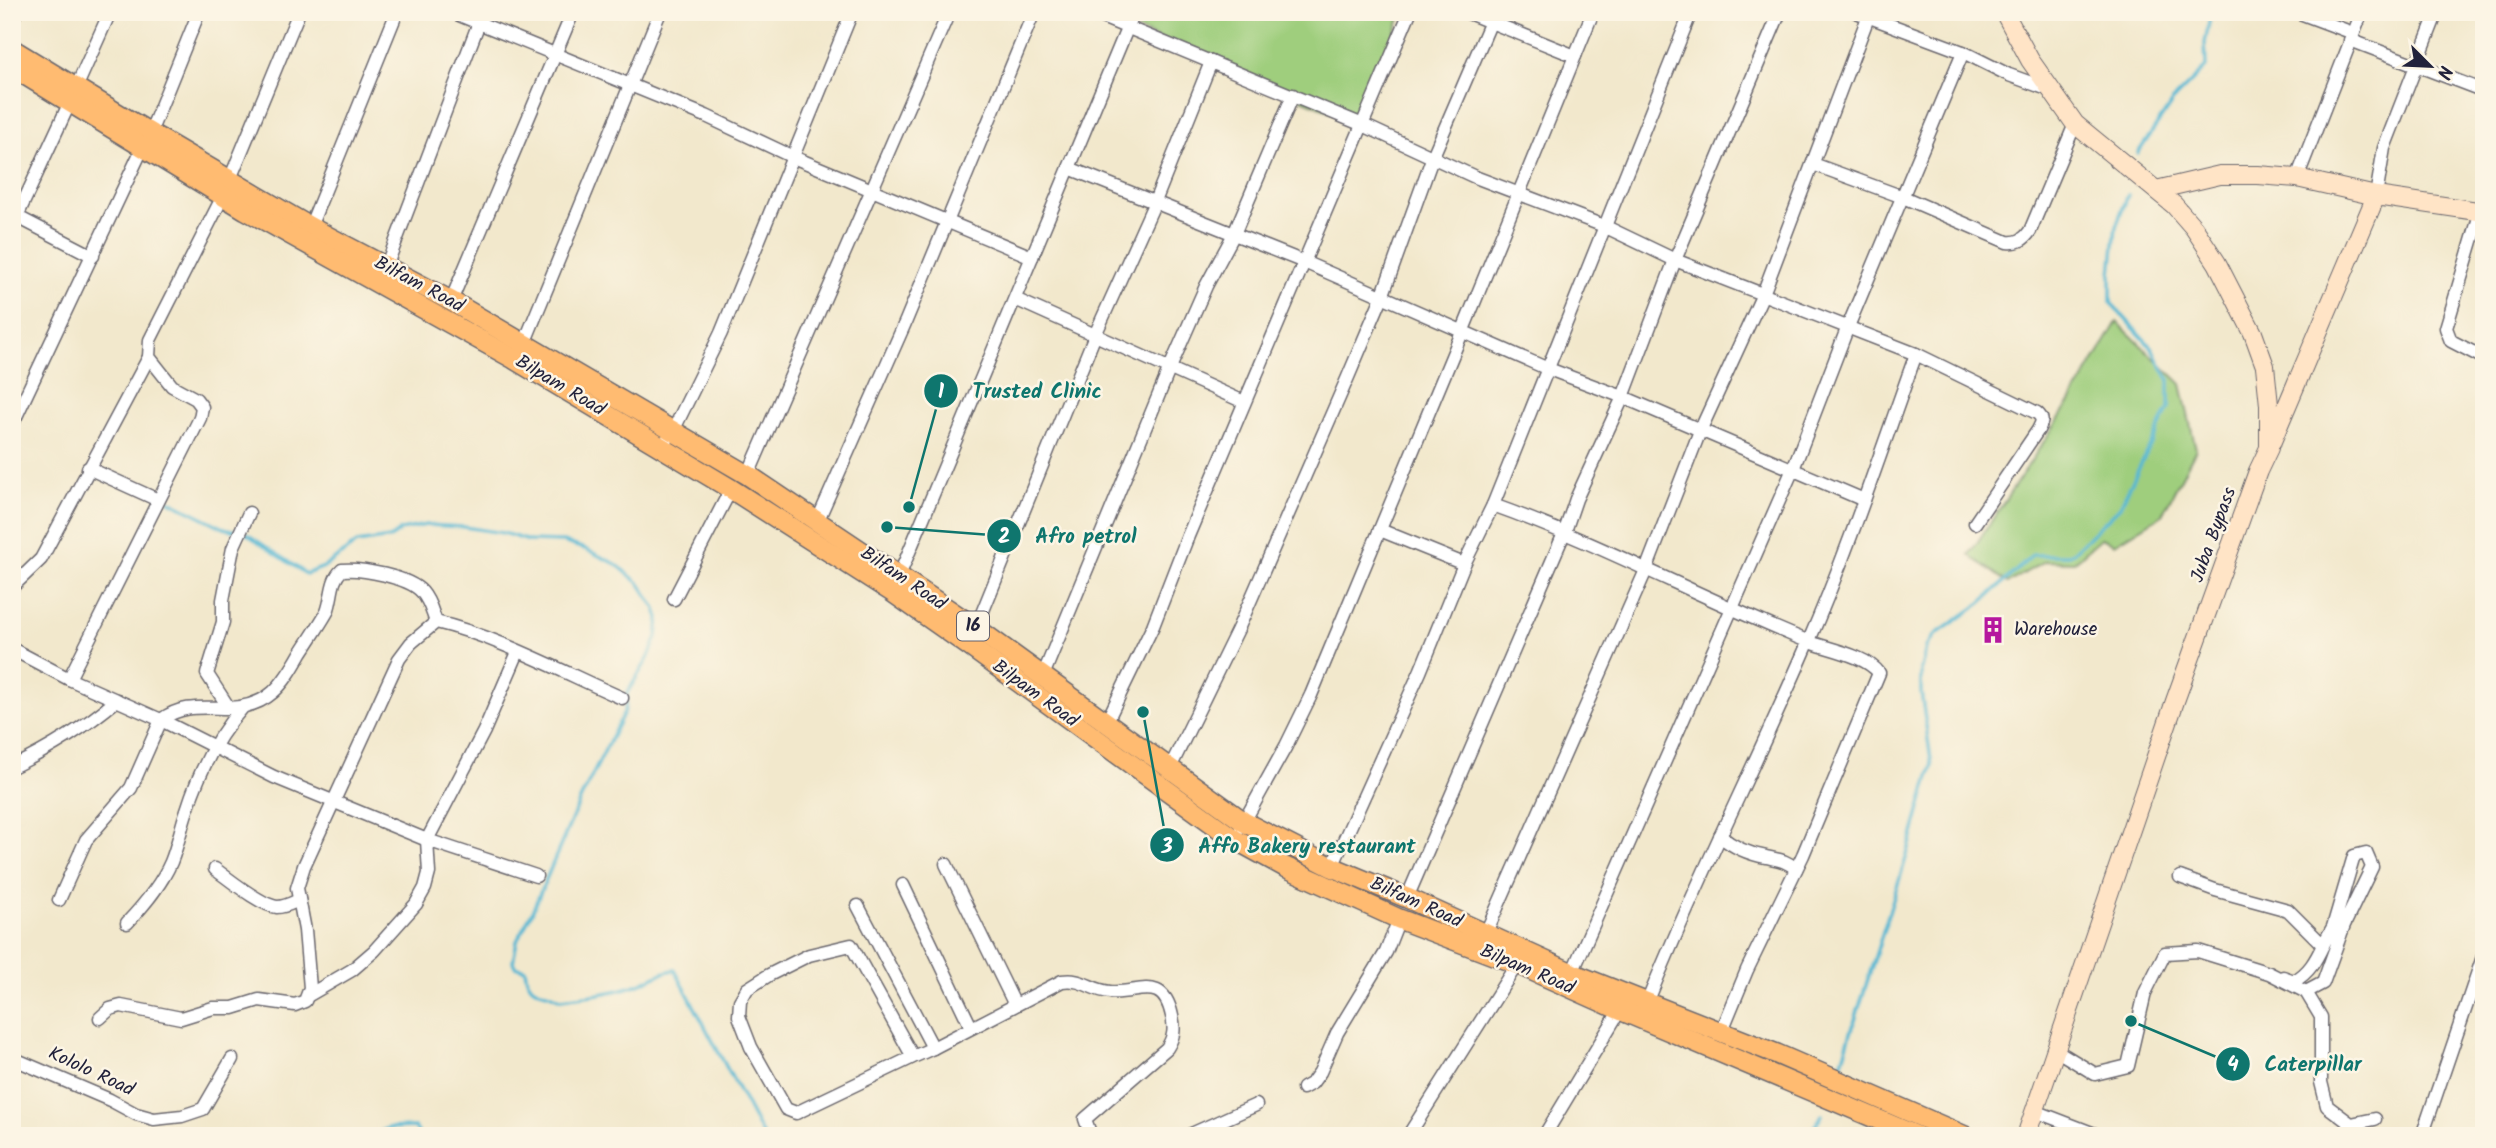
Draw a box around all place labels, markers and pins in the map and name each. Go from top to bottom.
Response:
callout: Trusted Clinic [924,370,1116,412]
callout: Afro petrol [986,515,1151,557]
building icon: Warehouse [1978,615,2008,645]
place label: Warehouse [2014,615,2098,645]
callout: Affo Bakery restaurant [1150,824,1430,866]
callout: Caterpillar [2215,1043,2375,1085]

